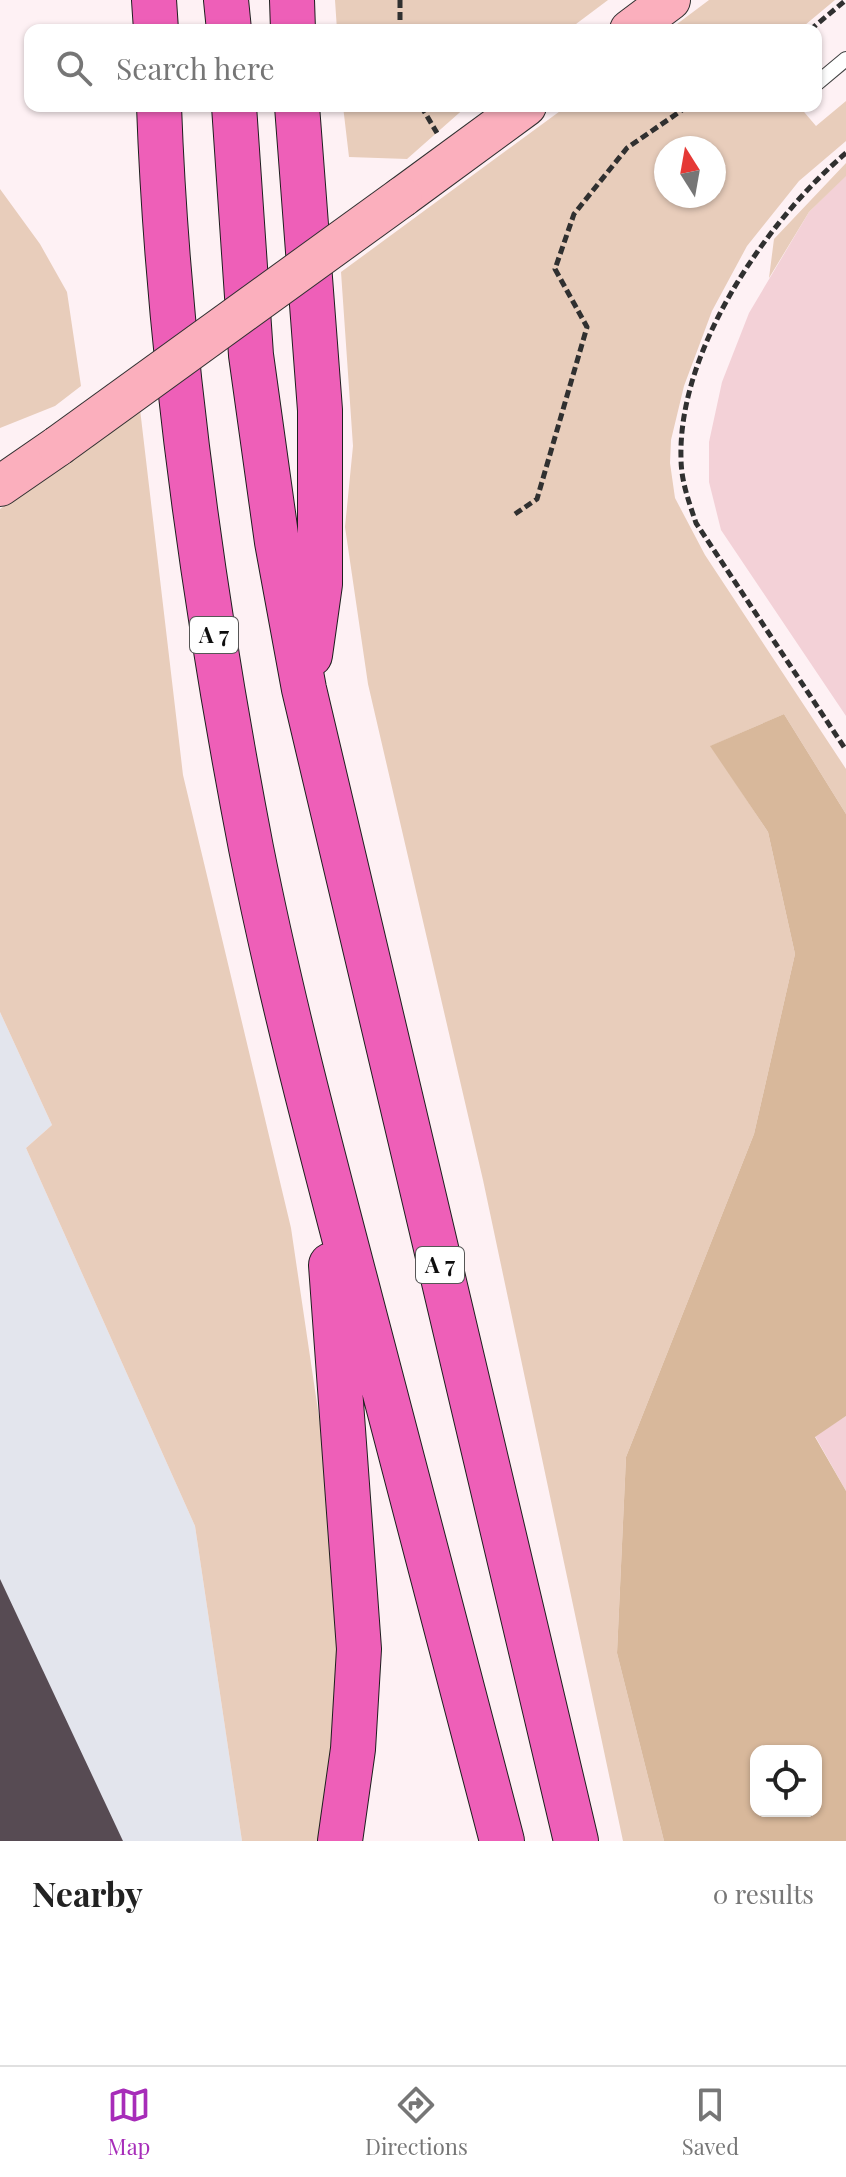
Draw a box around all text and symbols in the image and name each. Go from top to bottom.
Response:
search box [24,24,822,112]
icon: search [52,46,96,90]
text: Search here [116,48,275,88]
north arrow [654,136,726,208]
road number: A 7 [190,617,238,653]
road number: A 7 [416,1247,464,1283]
map controls [750,1745,822,1817]
button: locate [750,1745,822,1817]
text: Nearby [32,1870,143,1916]
text: 0 results [713,1876,814,1911]
tab: Map [107,2083,151,2161]
tab: Directions [365,2083,468,2161]
tab: Saved [682,2083,739,2161]

